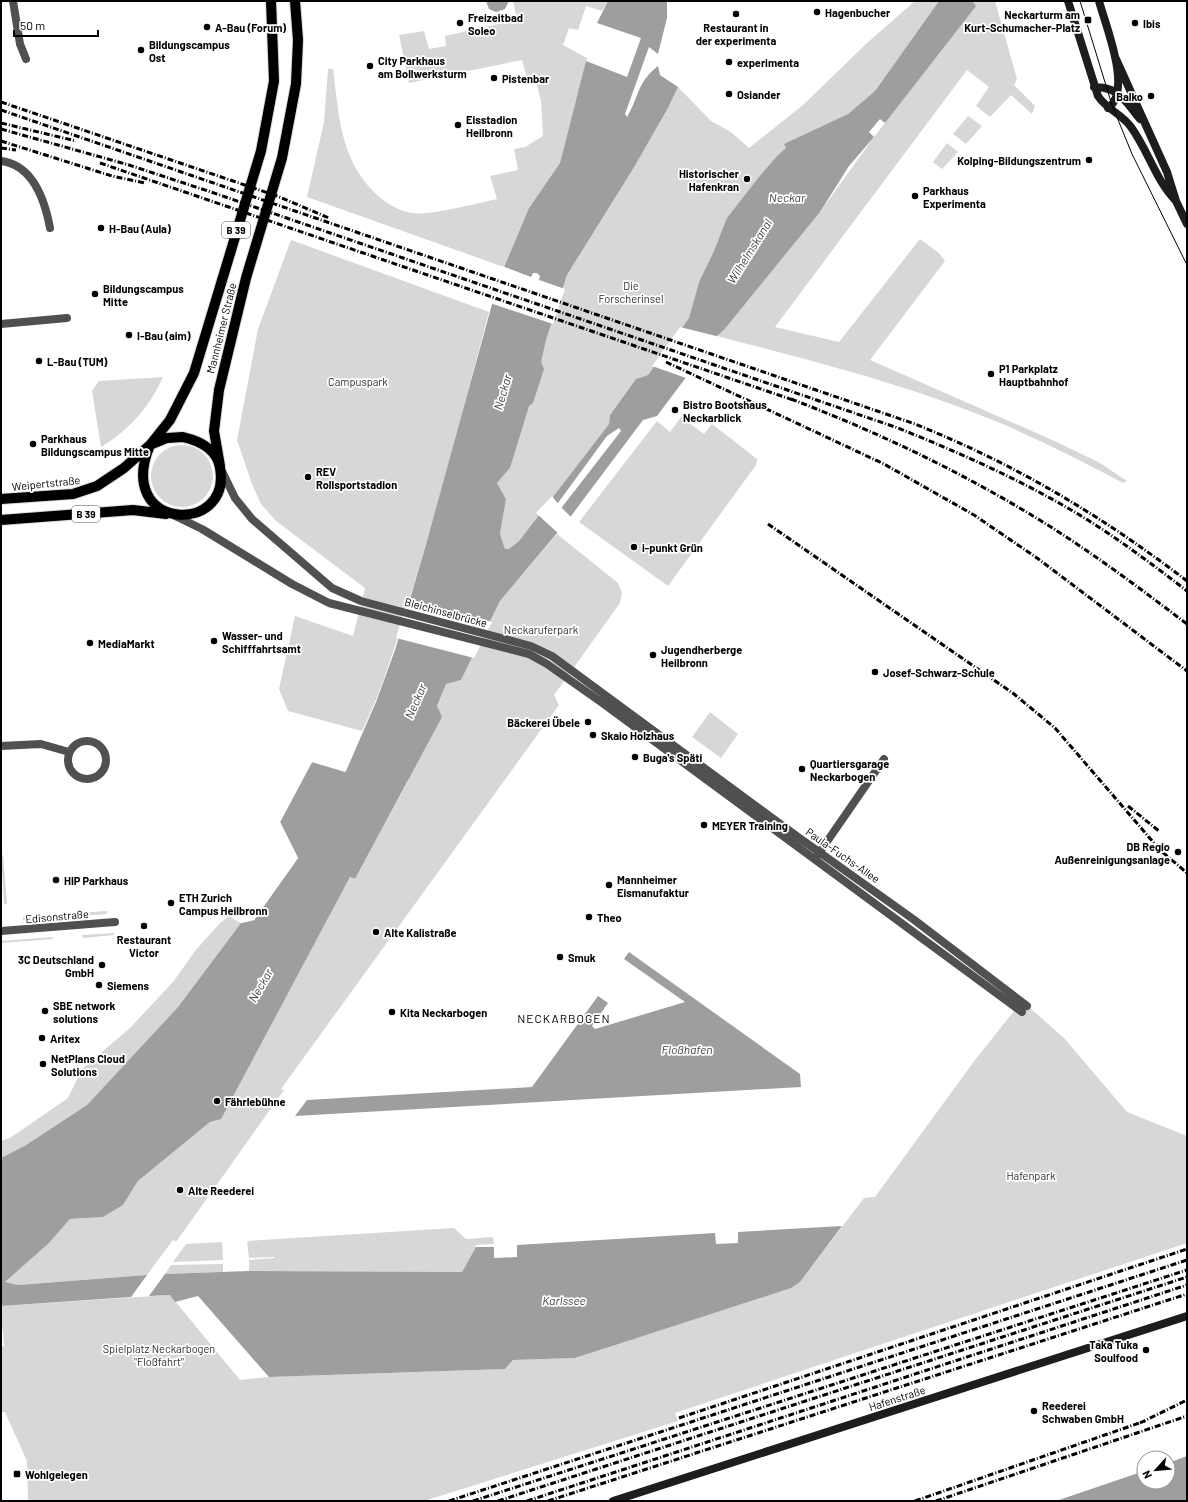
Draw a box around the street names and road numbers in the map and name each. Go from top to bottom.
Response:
road number: B 39 [222,222,250,238]
street label: Mannheimer Straße [203,281,239,375]
street label: Weipertstraße [11,473,81,493]
road number: B 39 [72,506,100,522]
street label: Bleichinselbrücke [403,595,489,629]
street label: Paula-Fuchs-Allee [804,825,883,885]
street label: Edisonstraße [25,907,89,925]
street label: Hafenstraße [867,1383,927,1413]

